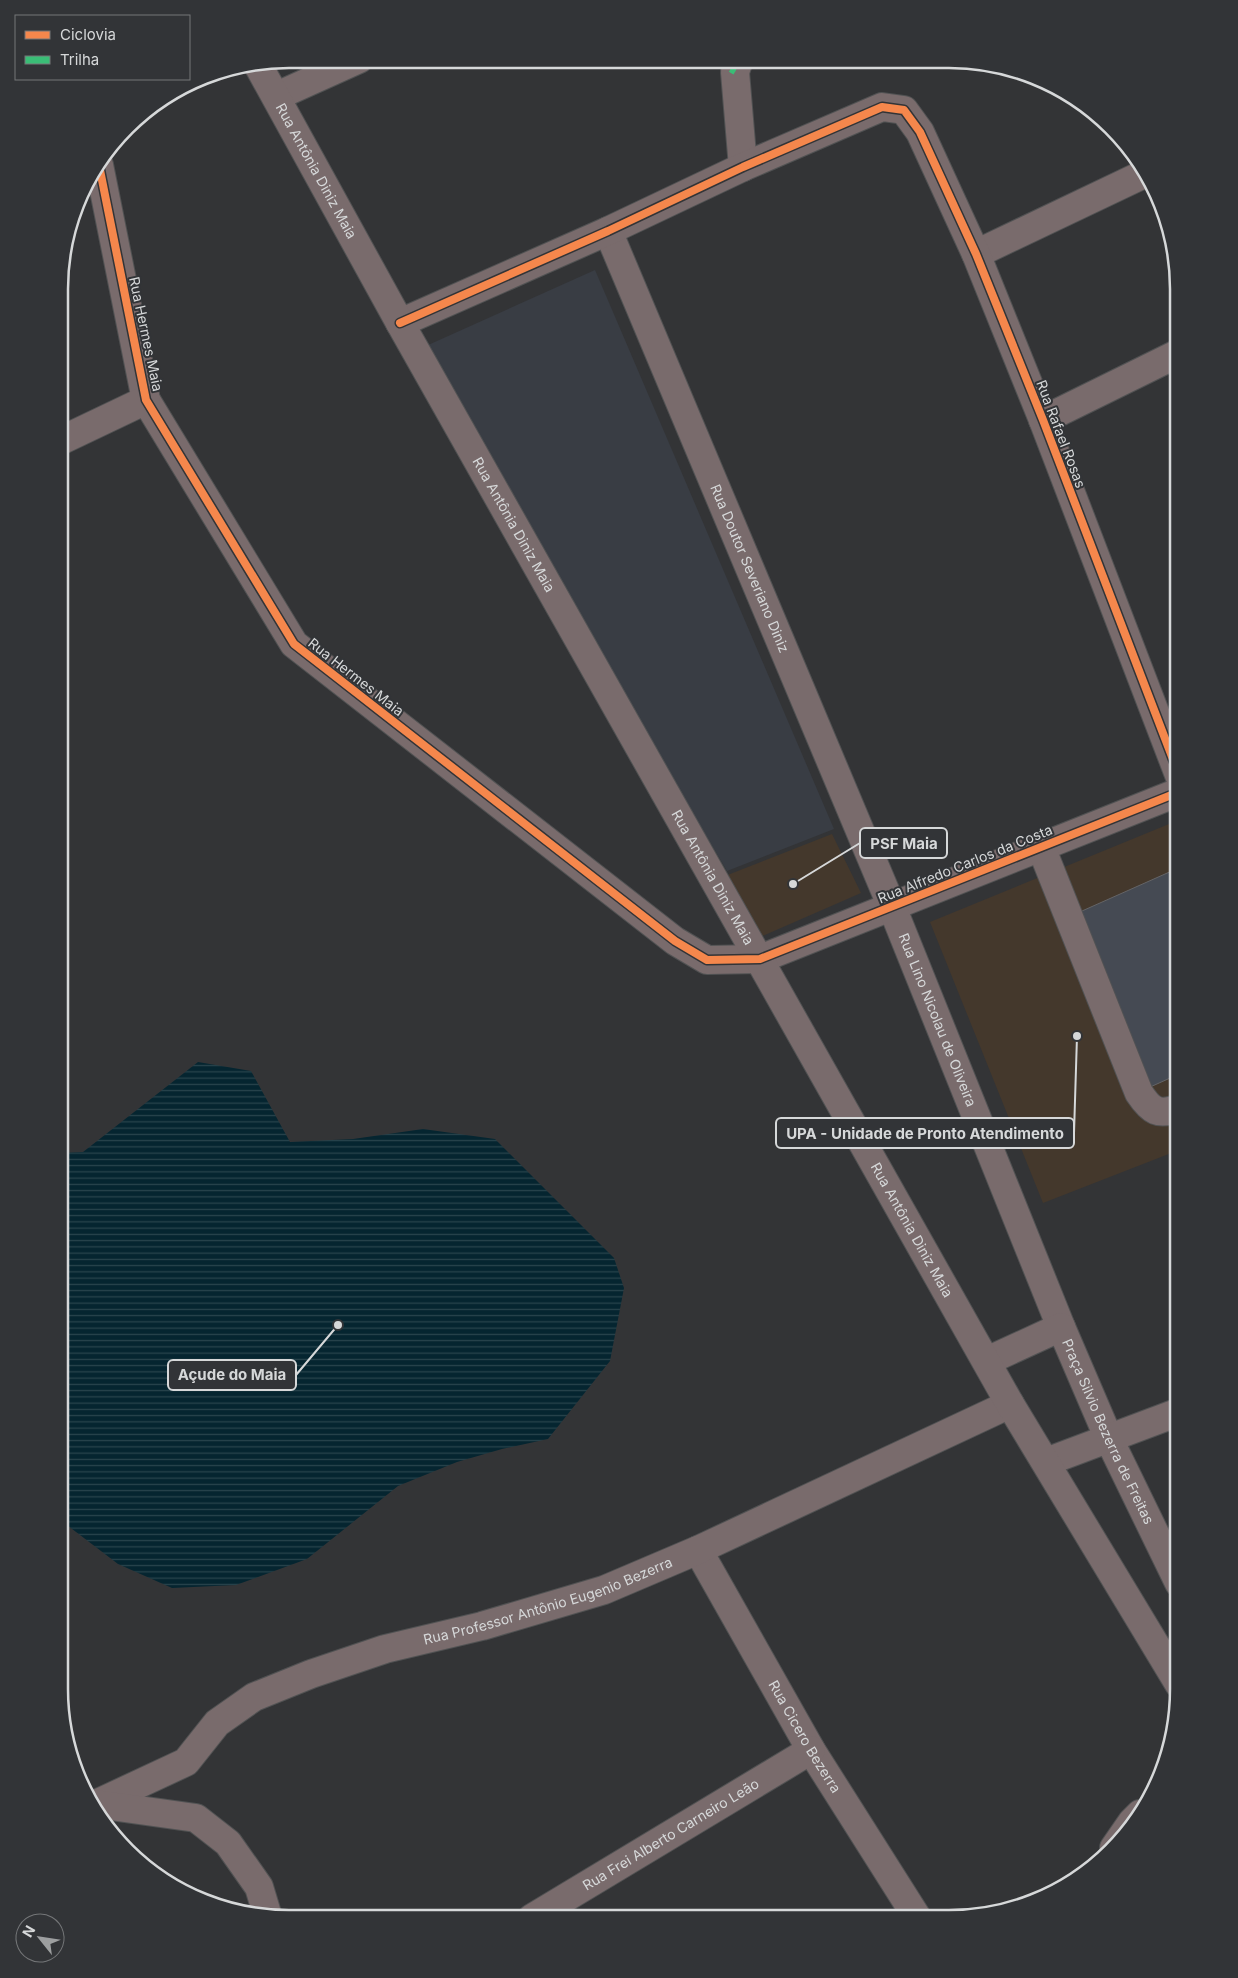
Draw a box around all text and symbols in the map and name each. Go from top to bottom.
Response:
legend [15,15,190,80]
text: Ciclovia [60,25,116,44]
text: Trilha [60,50,99,69]
street label: Rua Antônia Diniz Maia [273,100,361,241]
street label: Rua Hermes Maia [126,275,167,393]
street label: Rua Rafael Rosas [1033,378,1090,490]
street label: Rua Antônia Diniz Maia [469,454,559,595]
street label: Rua Doutor Severiano Diniz [707,482,793,655]
street label: Rua Hermes Maia [305,634,408,719]
street label: Rua Antônia Diniz Maia [668,807,758,947]
street label: Rua Alfredo Carlos da Costa [875,821,1055,906]
callout: PSF Maia [860,828,947,858]
text: PSF Maia [870,834,938,853]
street label: Rua Lino Nicolau de Oliveira [895,931,980,1109]
callout: UPA - Unidade de Pronto Atendimento [776,1118,1074,1148]
text: UPA - Unidade de Pronto Atendimento [786,1124,1064,1143]
street label: Rua Antônia Diniz Maia [868,1159,957,1300]
street label: Praça Silvio Bezerra de Freitas [1059,1336,1158,1527]
callout: Açude do Maia [168,1360,296,1390]
text: Açude do Maia [178,1365,286,1384]
street label: Rua Professor Antônio Eugenio Bezerra [422,1553,675,1648]
street label: Rua Cicero Bezerra [765,1677,845,1796]
street label: Rua Frei Alberto Carneiro Leão [579,1774,762,1894]
north arrow [15,1913,65,1963]
text: N [18,1922,38,1940]

